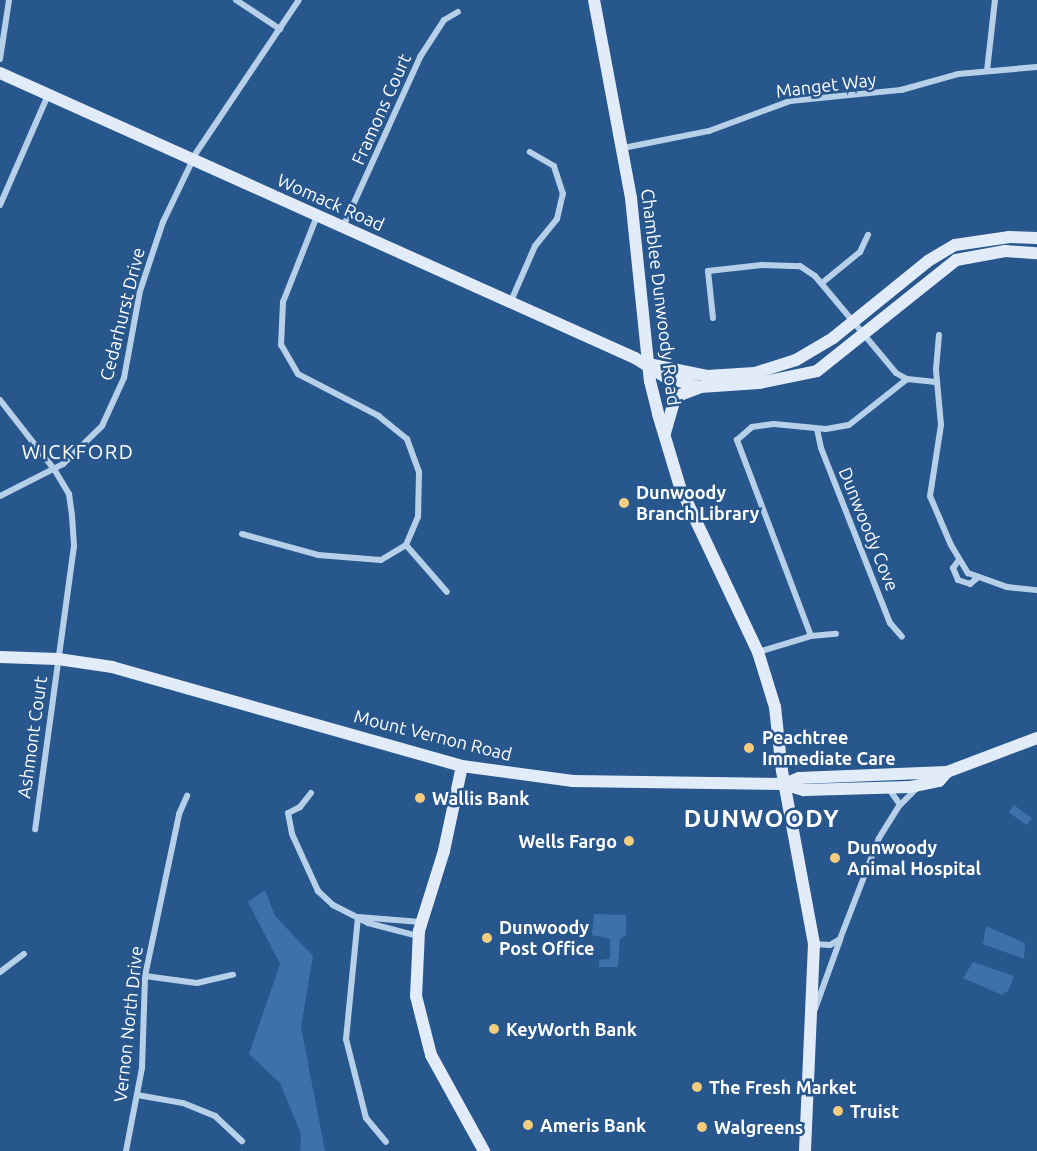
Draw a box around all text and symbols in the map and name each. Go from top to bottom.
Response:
street label: Framons Court [347,50,415,168]
street label: Manget Way [775,68,877,102]
street label: Womack Road [274,169,388,235]
street label: Chamblee Dunwoody Road [637,187,685,407]
street label: Cedarhurst Drive [95,245,149,383]
district label: WICKFORD [22,439,134,463]
street label: Dunwoody Cove [834,464,904,594]
place label: Dunwoody Branch Library [636,482,759,524]
marker: Dunwoody Branch Library [617,496,631,510]
street label: Ashmont Court [13,674,51,800]
street label: Mount Vernon Road [352,705,514,765]
place label: Peachtree Immediate Care [762,727,896,770]
marker: Peachtree Immediate Care [740,739,758,757]
place label: Wallis Bank [432,787,529,809]
marker: Wallis Bank [413,791,427,805]
district label: DUNWOODY [684,805,840,833]
place label: Wells Fargo [518,830,617,852]
marker: Wells Fargo [622,834,636,848]
place label: Dunwoody Animal Hospital [847,837,981,880]
marker: Dunwoody Animal Hospital [828,851,842,865]
place label: Dunwoody Post Office [499,917,594,960]
marker: Dunwoody Post Office [480,931,494,945]
street label: Vernon North Drive [109,945,147,1103]
place label: KeyWorth Bank [506,1018,637,1040]
marker: KeyWorth Bank [487,1022,501,1036]
place label: The Fresh Market [709,1076,857,1098]
marker: The Fresh Market [690,1080,704,1094]
place label: Truist [850,1100,899,1122]
marker: Truist [831,1104,845,1118]
place label: Ameris Bank [540,1114,646,1136]
place label: Walgreens [714,1116,803,1138]
marker: Ameris Bank [521,1118,535,1132]
marker: Walgreens [695,1120,709,1134]

